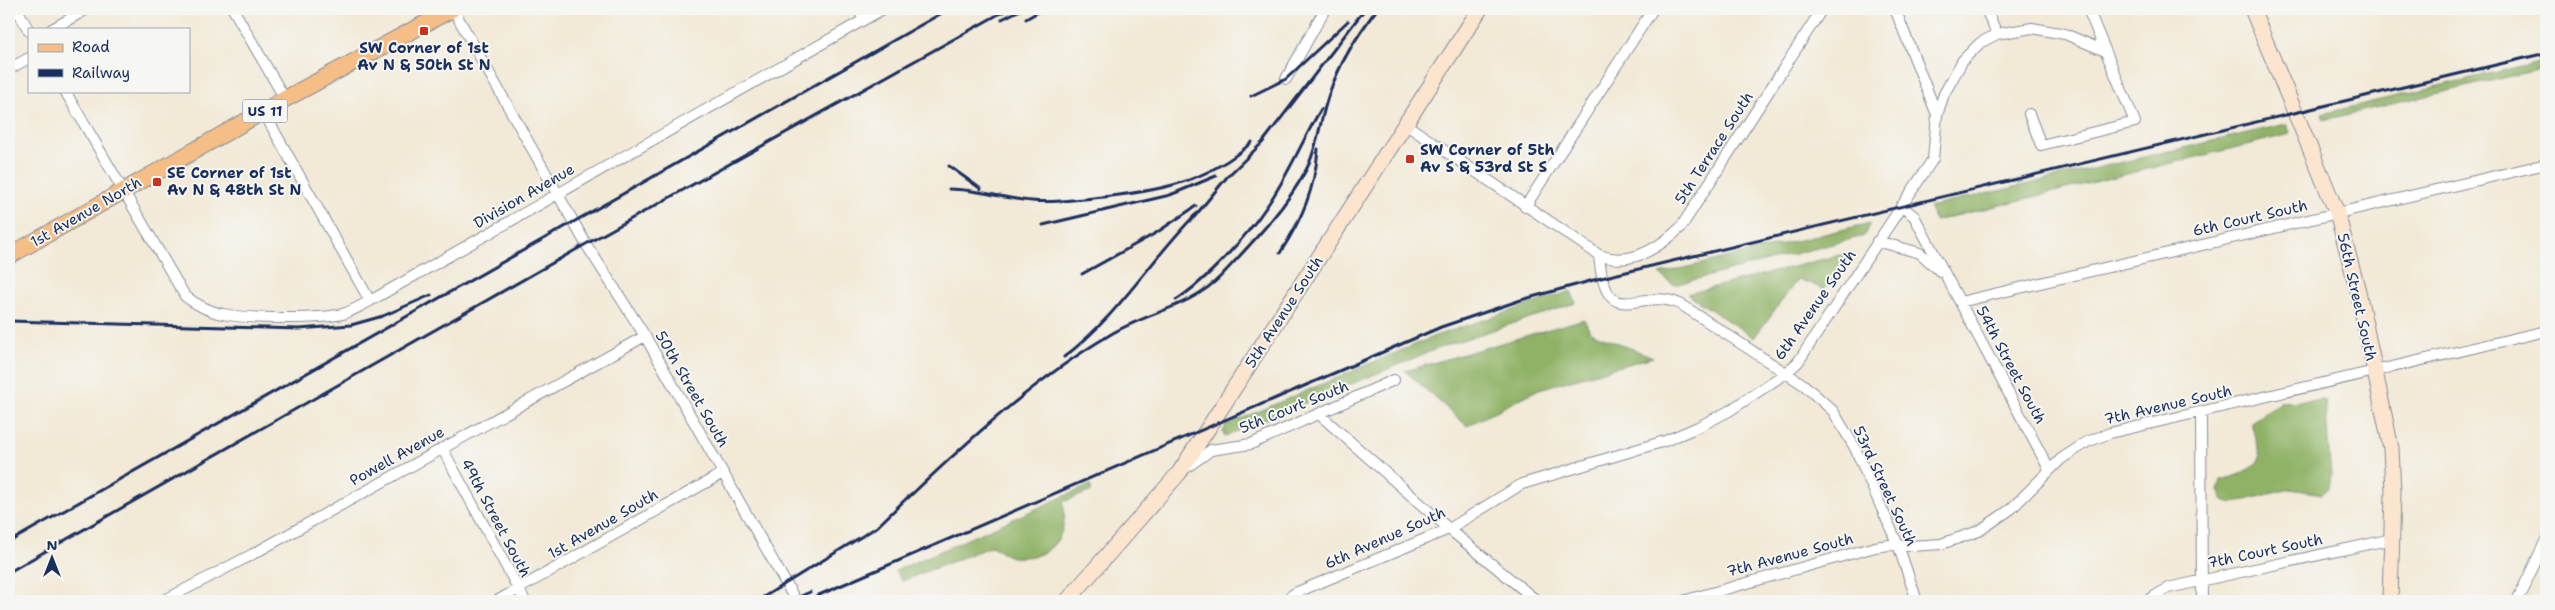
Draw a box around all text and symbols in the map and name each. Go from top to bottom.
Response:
marker: SW Corner of 1st Av N & 50th St N [418,25,430,37]
legend [28,28,190,92]
text: Road [72,37,110,57]
place label: SW Corner of 1st Av N & 50th St N [357,38,491,75]
text: Railway [72,63,130,83]
street label: 5th Terrace South [1670,88,1758,208]
road number: US 11 [242,100,288,122]
place label: SW Corner of 5th Av S & 53rd St S [1420,140,1554,177]
marker: SW Corner of 5th Av S & 53rd St S [1404,153,1416,165]
street label: Division Avenue [470,159,578,233]
place label: SE Corner of 1st Av N & 48th St N [167,163,301,200]
street label: 1st Avenue North [27,172,145,252]
marker: SE Corner of 1st Av N & 48th St N [151,176,163,188]
street label: 6th Court South [2191,195,2309,241]
street label: 56th Street South [2333,231,2381,363]
street label: 6th Avenue South [1769,246,1861,364]
street label: 5th Avenue South [1240,252,1328,372]
street label: 54th Street South [1971,303,2051,427]
street label: 50th Street South [651,327,733,451]
street label: 5th Court South [1236,376,1352,438]
street label: 7th Avenue South [2102,381,2234,429]
street label: Powell Avenue [346,422,448,490]
street label: 53rd Street South [1848,423,1922,549]
street label: 49th Street South [456,455,536,581]
street label: 1st Avenue South [544,484,662,564]
street label: 6th Avenue South [1321,502,1449,574]
street label: 7th Avenue South [1724,528,1856,582]
street label: 7th Court South [2206,529,2324,573]
north arrow [28,532,78,582]
text: N [46,536,58,554]

